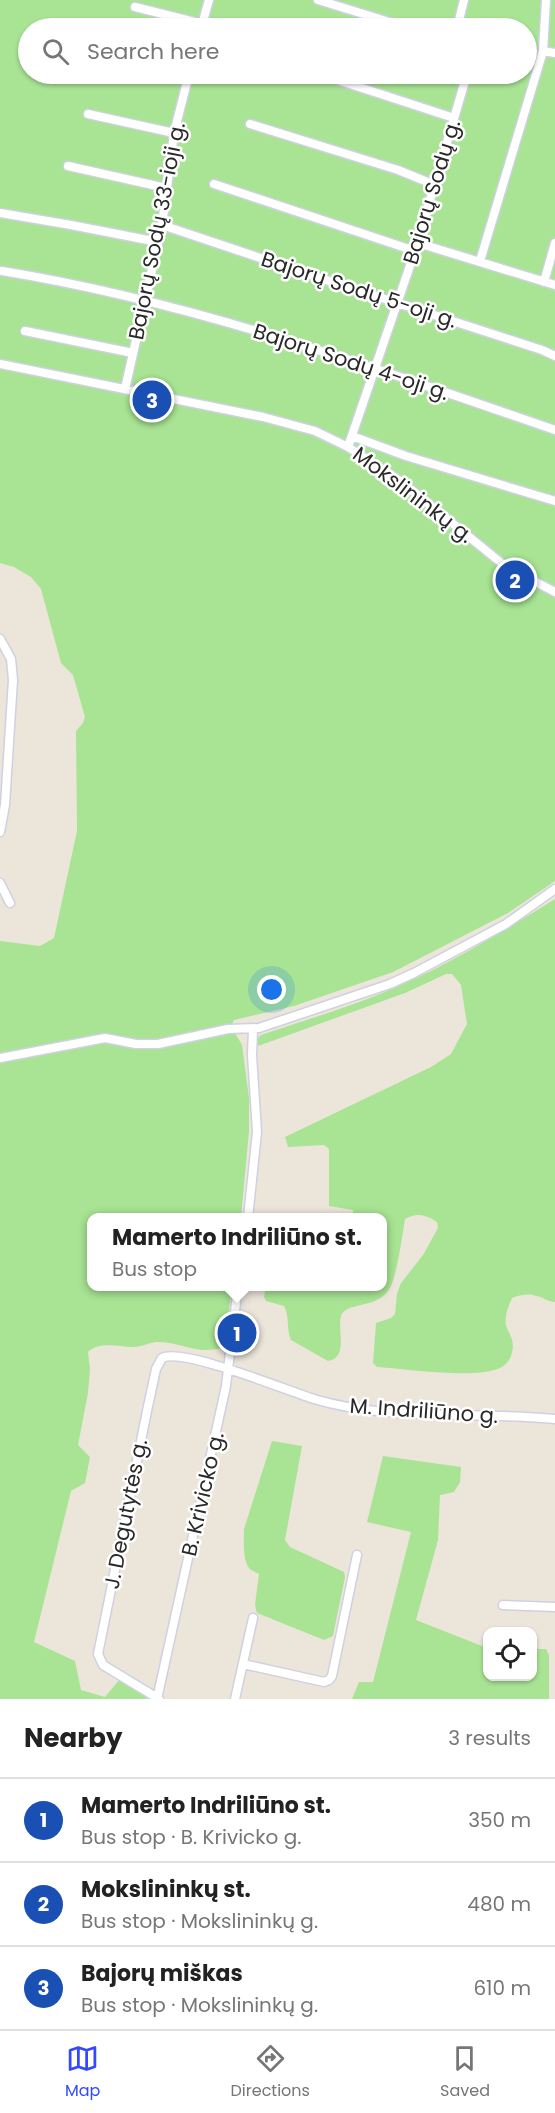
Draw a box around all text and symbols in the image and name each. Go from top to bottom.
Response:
search box [18,18,537,84]
icon: search [39,35,72,68]
text: Search here [87,36,220,67]
street label: Bajorų Sodų g. [396,116,467,268]
street label: Bajorų Sodų 33-ioji g. [121,120,192,342]
street label: Bajorų Sodų 5-oji g. [257,244,461,335]
street label: Bajorų Sodų 4-oji g. [249,316,453,407]
pin: 3 [132,378,172,422]
street label: Mokslininkų g. [347,440,480,550]
pin: 2 [496,558,534,602]
your location [257,975,286,1004]
popup [87,1213,387,1291]
text: Mamerto Indriliūno st. [112,1222,362,1253]
text: Bus stop [112,1255,197,1283]
pin: 1 [218,1310,256,1356]
street label: M. Indriliūno g. [349,1391,499,1430]
street label: B. Krivicko g. [174,1429,231,1559]
street label: J. Degutytės g. [97,1437,154,1591]
map controls [483,1627,537,1681]
button: locate [483,1627,537,1681]
text: Nearby [24,1720,122,1756]
text: 3 results [448,1724,531,1752]
text: Mamerto Indriliūno st. [81,1790,331,1821]
text: 1 [40,1806,47,1834]
text: 350 m [468,1806,531,1834]
text: Bus stop · B. Krivicko g. [81,1823,301,1851]
text: Mokslininkų st. [81,1874,251,1905]
text: 2 [38,1890,49,1918]
text: 480 m [467,1890,531,1918]
text: Bus stop · Mokslininkų g. [81,1907,318,1935]
text: Bajorų miškas [81,1958,243,1989]
text: 3 [37,1974,50,2002]
text: 610 m [473,1974,531,2002]
text: Bus stop · Mokslininkų g. [81,1991,318,2019]
tab: Map [65,2042,100,2103]
tab: Directions [231,2042,310,2103]
tab: Saved [440,2042,490,2103]

